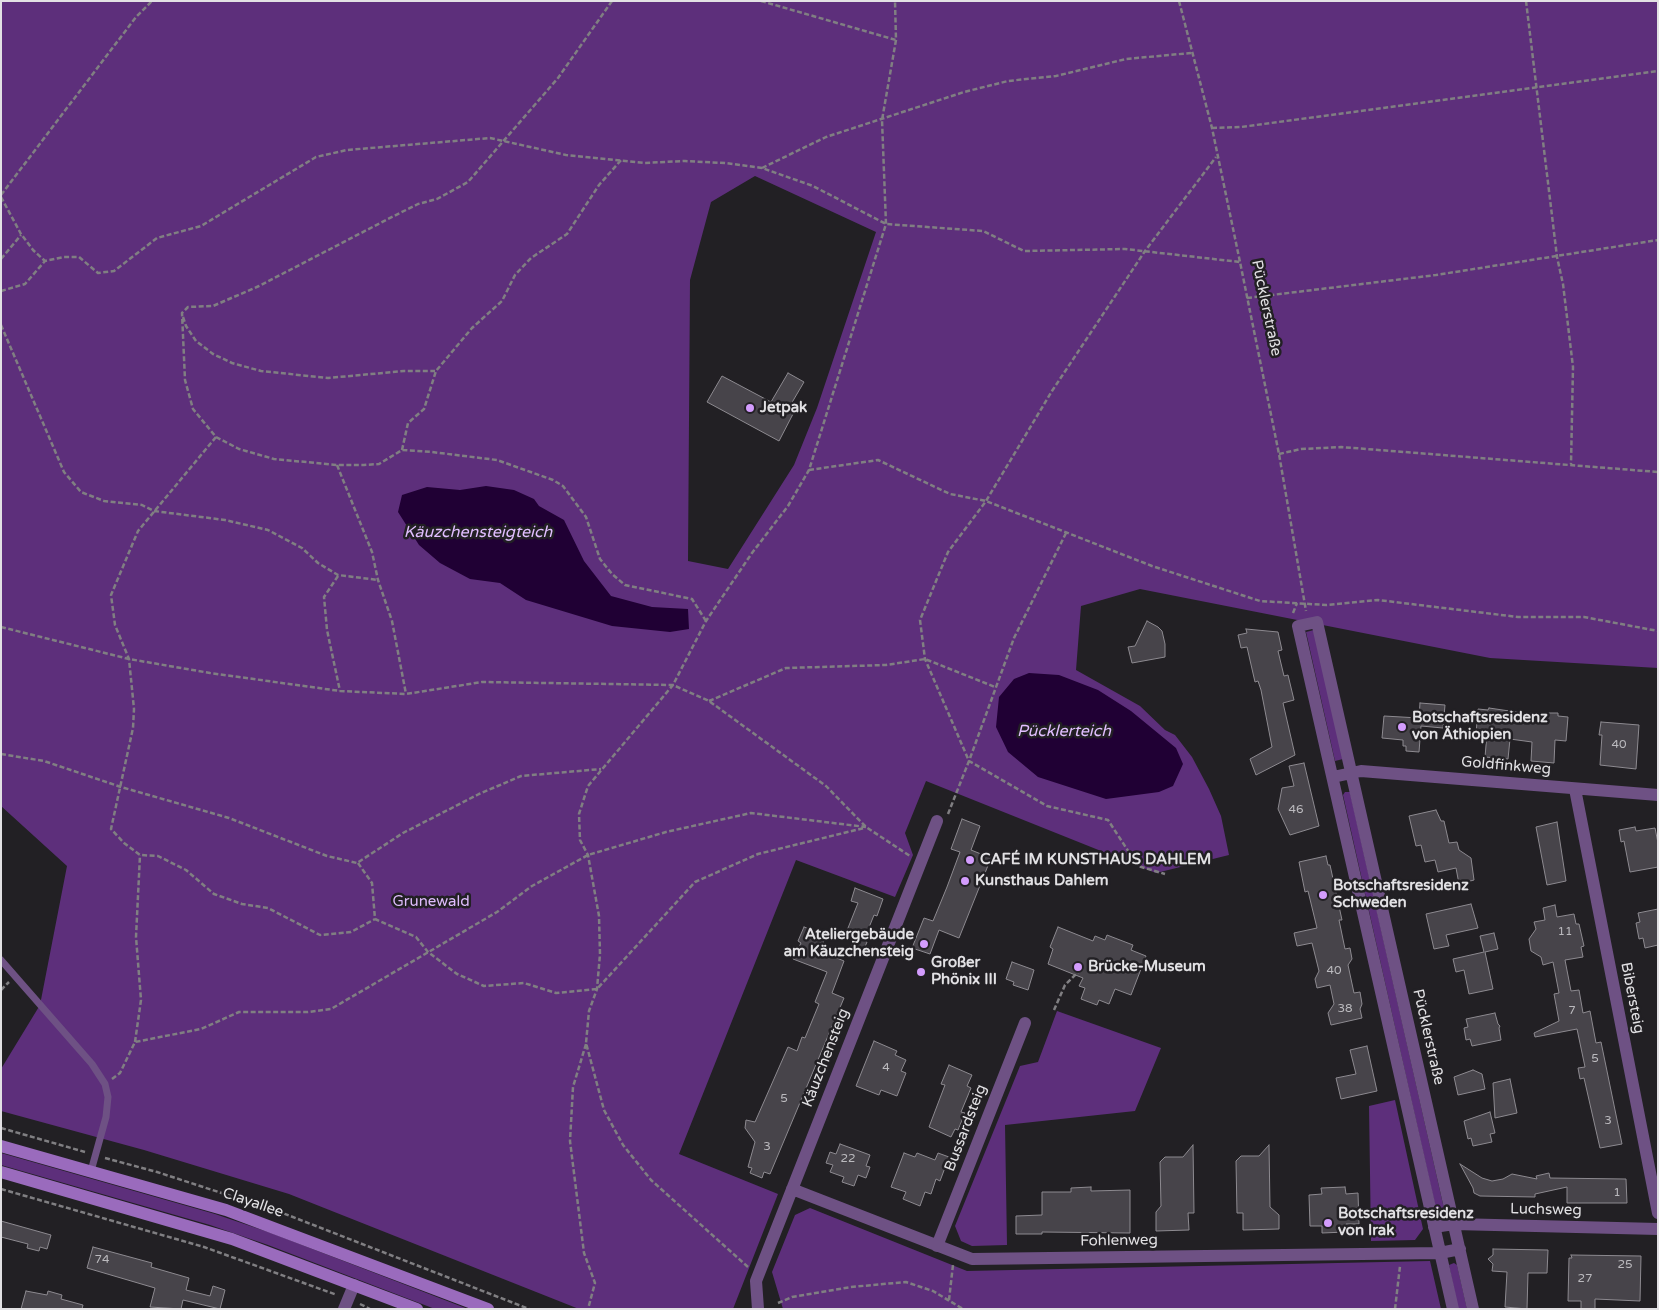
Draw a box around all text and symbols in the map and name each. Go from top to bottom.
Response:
street label: Pücklerstraße [1247,258,1285,358]
place label: Jetpak [760,399,807,417]
marker: Jetpak [744,402,756,414]
water label: Käuzchensteigteich [404,523,552,543]
place label: Botschaftsresidenz von Äthiopien [1412,709,1548,744]
marker: Botschaftsresidenz von Äthiopien [1396,721,1408,733]
water label: Pücklerteich [1017,722,1111,742]
house number: 40 [1611,738,1627,752]
street label: Goldfinkweg [1460,753,1552,779]
house number: 46 [1288,803,1304,817]
place label: CAFÉ IM KUNSTHAUS DAHLEM [980,851,1211,869]
marker: CAFÉ IM KUNSTHAUS DAHLEM [964,854,976,866]
place label: Kunsthaus Dahlem [975,872,1109,890]
marker: Kunsthaus Dahlem [959,875,971,887]
place label: Botschaftsresidenz Schweden [1333,877,1469,912]
marker: Botschaftsresidenz Schweden [1317,889,1329,901]
park label: Grunewald [392,893,470,911]
house number: 11 [1557,925,1573,939]
place label: Ateliergebäude am Käuzchensteig [784,926,914,961]
marker: Ateliergebäude am Käuzchensteig [918,938,930,950]
place label: Großer Phönix III [931,954,997,989]
place label: Brücke-Museum [1088,958,1206,976]
marker: Brücke-Museum [1072,961,1084,973]
street label: Bibersteig [1616,961,1648,1035]
house number: 40 [1326,964,1342,978]
marker: Großer Phönix III [915,966,927,978]
street label: Pücklerstraße [1408,987,1448,1087]
house number: 38 [1337,1002,1353,1016]
house number: 7 [1568,1004,1576,1018]
street label: Käuzchensteig [799,1006,853,1110]
house number: 5 [1591,1052,1599,1066]
house number: 4 [882,1061,890,1075]
street label: Bussardsteig [941,1082,991,1174]
house number: 5 [780,1092,788,1106]
house number: 3 [1604,1114,1612,1128]
house number: 3 [763,1140,771,1154]
house number: 22 [840,1152,856,1166]
street label: Clayallee [220,1184,286,1222]
house number: 1 [1613,1186,1621,1200]
street label: Luchsweg [1510,1200,1582,1220]
place label: Botschaftsresidenz von Irak [1338,1205,1474,1240]
marker: Botschaftsresidenz von Irak [1322,1217,1334,1229]
street label: Fohlenweg [1080,1231,1158,1251]
house number: 74 [94,1253,110,1267]
house number: 25 [1617,1258,1633,1272]
house number: 27 [1577,1272,1593,1286]

